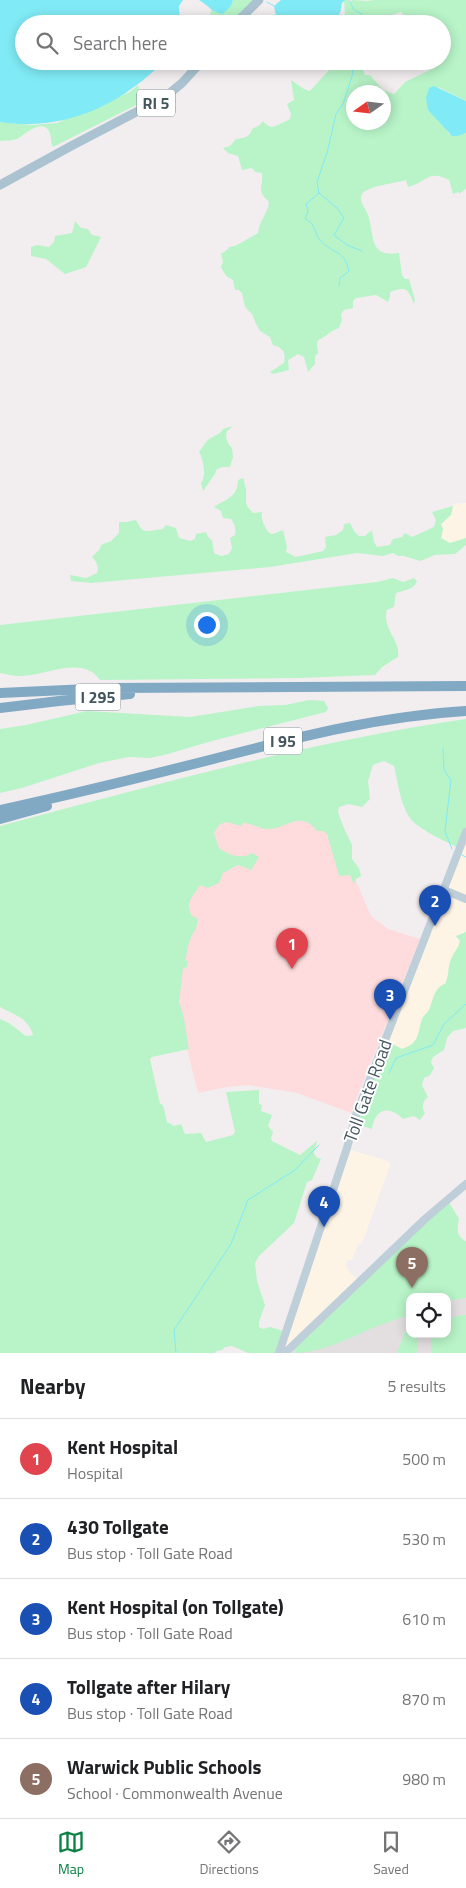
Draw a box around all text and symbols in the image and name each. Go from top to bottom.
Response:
search box [15,15,451,70]
text: Search here [73,28,167,57]
icon: search [33,29,61,57]
north arrow [346,85,391,130]
road number: RI 5 [137,90,175,116]
your location [194,612,220,638]
road number: I 295 [76,684,120,710]
road number: I 95 [264,728,302,754]
pin: 2 [419,885,451,926]
pin: 1 [276,928,308,969]
pin: 3 [374,979,406,1020]
street label: Toll Gate Road [336,1035,399,1146]
pin: 4 [308,1186,340,1227]
pin: 5 [396,1247,428,1288]
map controls [406,1293,451,1338]
button: locate [406,1293,451,1338]
text: Nearby [20,1370,85,1402]
text: 5 results [387,1374,446,1398]
text: Kent Hospital [67,1432,178,1461]
text: 1 [32,1447,40,1471]
text: 500 m [402,1447,446,1471]
text: Hospital [67,1461,123,1485]
text: 430 Tollgate [67,1512,169,1541]
text: 2 [32,1527,40,1551]
text: 530 m [402,1527,446,1551]
text: Bus stop · Toll Gate Road [67,1541,233,1565]
text: Kent Hospital (on Tollgate) [67,1592,284,1621]
text: 3 [32,1607,40,1631]
text: 610 m [402,1607,446,1631]
text: Bus stop · Toll Gate Road [67,1621,233,1645]
text: Tollgate after Hilary [67,1672,230,1701]
text: 4 [32,1687,40,1711]
text: 870 m [402,1687,446,1711]
text: Bus stop · Toll Gate Road [67,1701,233,1725]
text: Warwick Public Schools [67,1752,262,1781]
text: 5 [32,1767,40,1791]
text: 980 m [402,1767,446,1791]
text: School · Commonwealth Avenue [67,1781,283,1805]
tab: Map [57,1828,85,1879]
tab: Directions [199,1828,259,1879]
tab: Saved [373,1828,409,1879]

